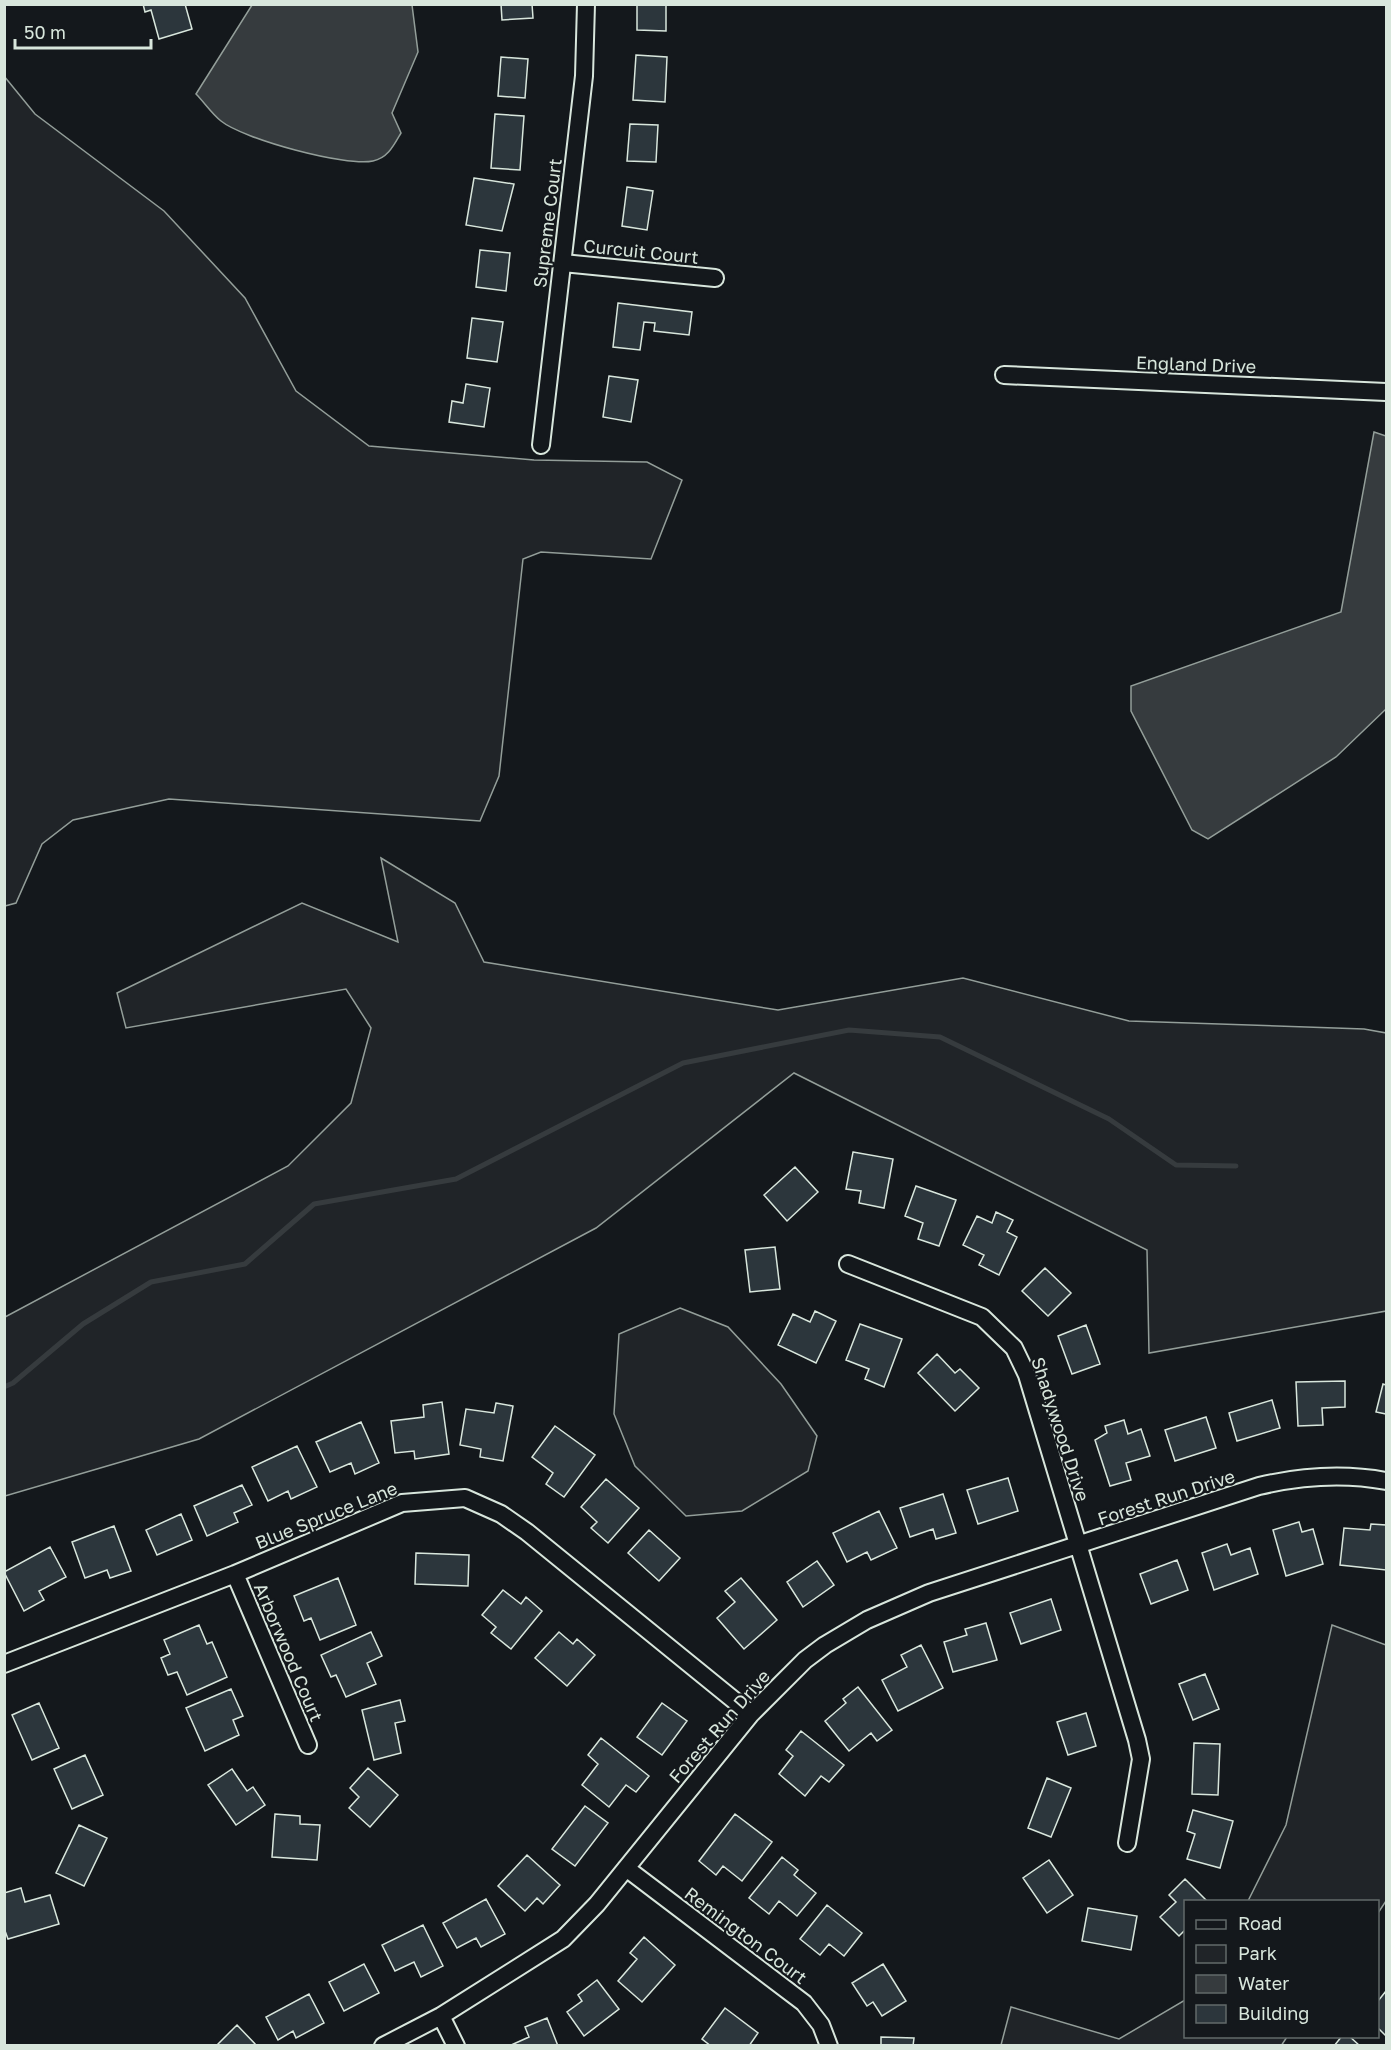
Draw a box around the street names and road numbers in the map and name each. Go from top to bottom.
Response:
street label: Supreme Court [528,157,566,289]
street label: Curcuit Court [582,234,700,268]
street label: England Drive [1136,351,1256,377]
street label: Shadywood Drive [1027,1354,1095,1504]
street label: Forest Run Drive [1095,1464,1237,1530]
street label: Blue Spruce Lane [252,1477,400,1553]
street label: Arborwood Court [250,1579,328,1725]
street label: Forest Run Drive [664,1665,774,1787]
street label: Remington Court [680,1882,812,1988]

